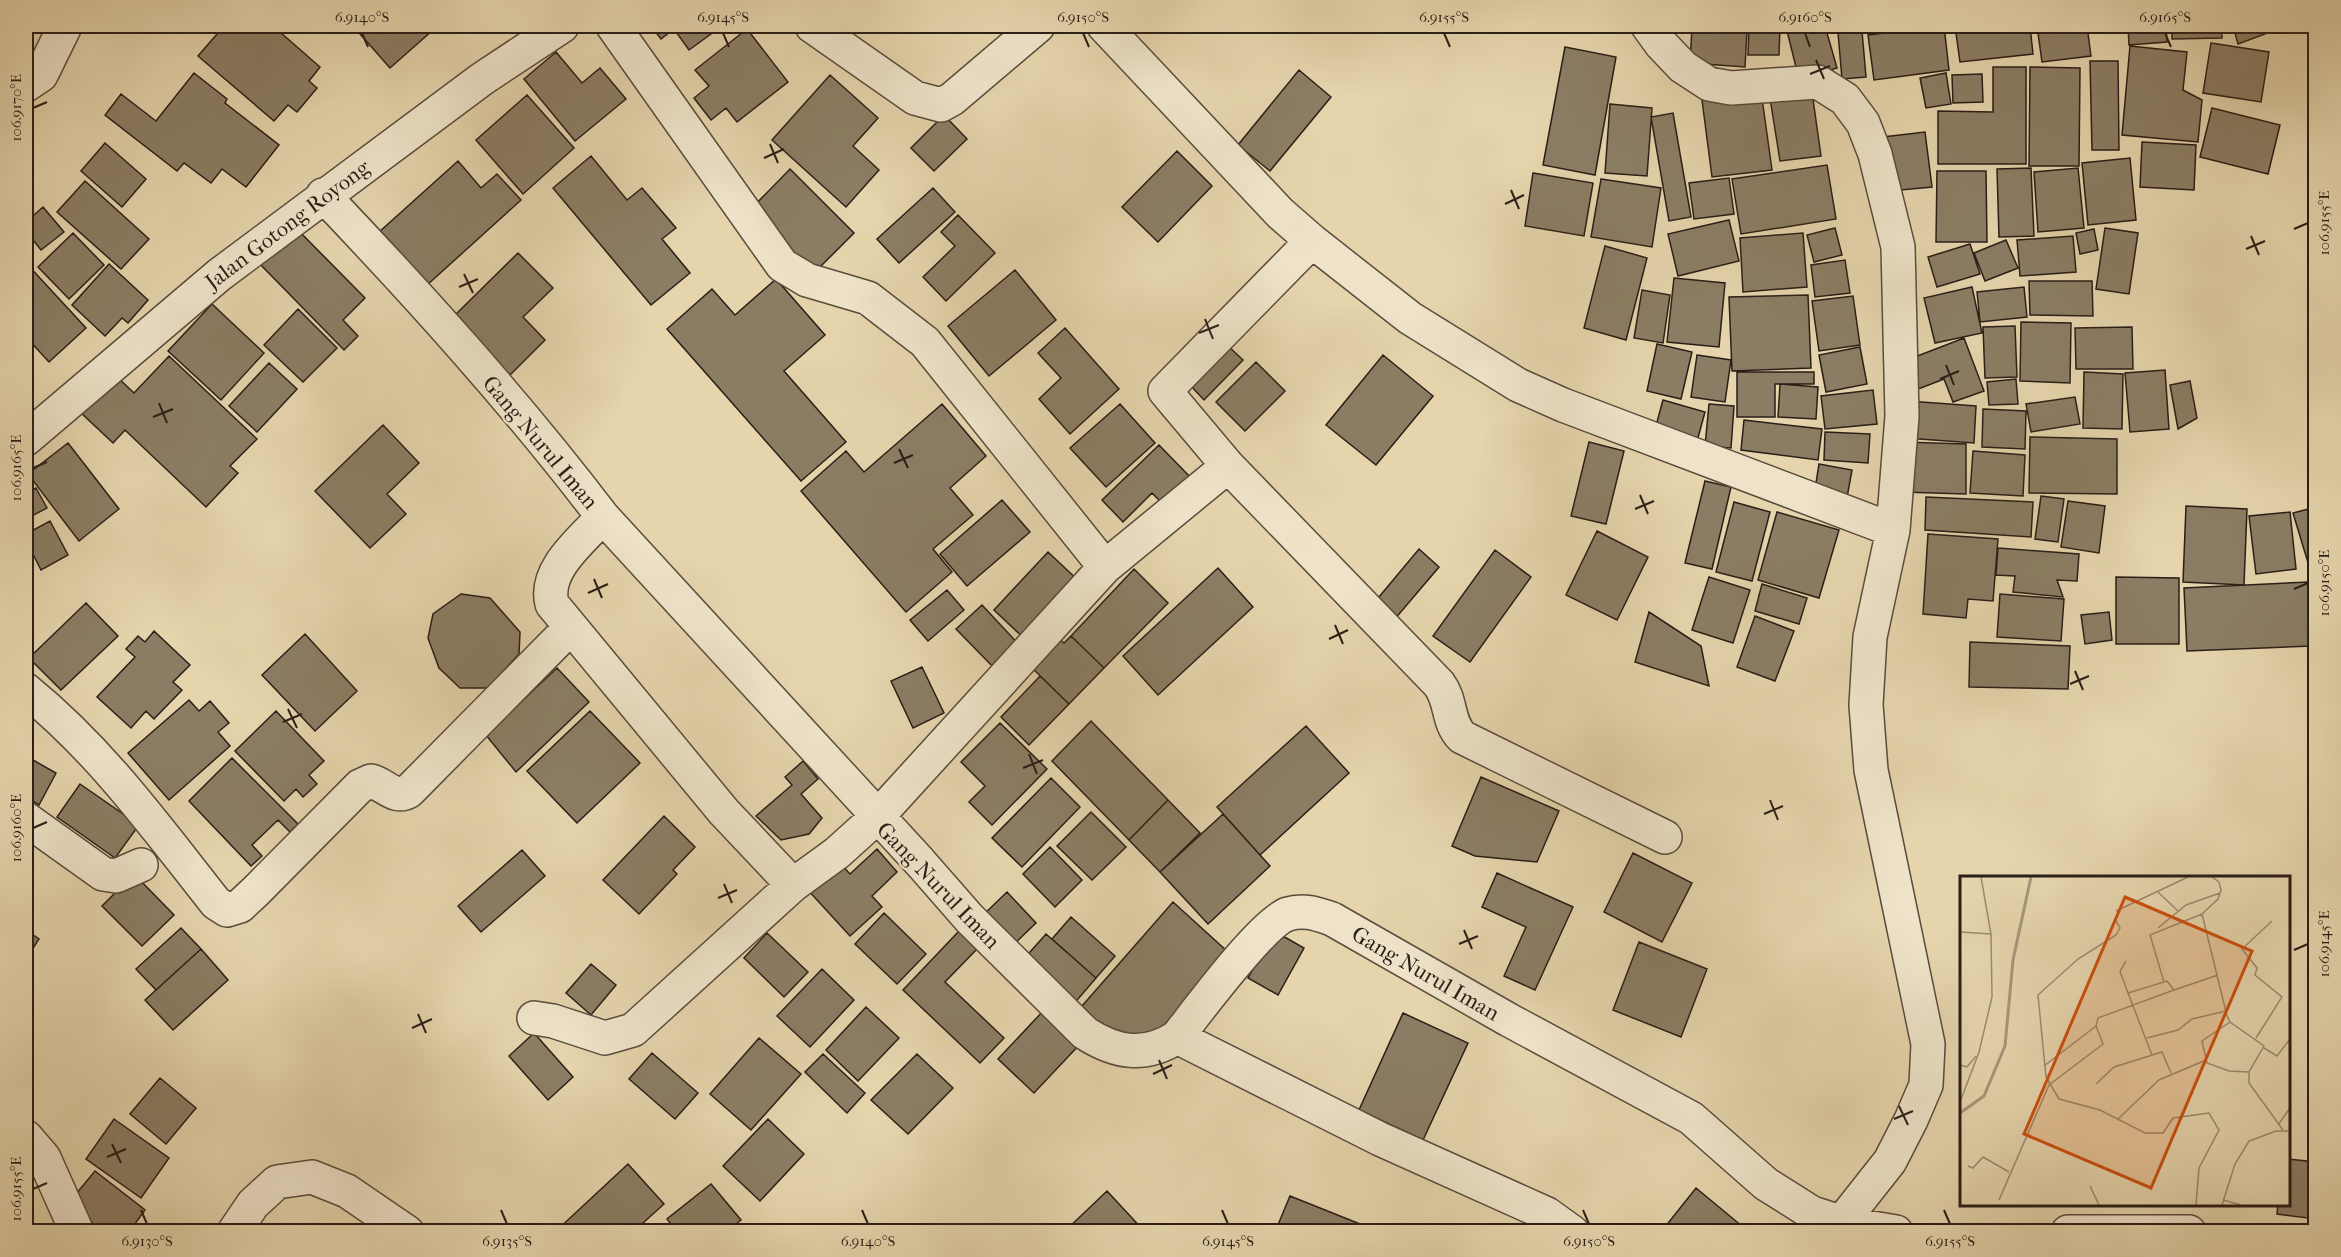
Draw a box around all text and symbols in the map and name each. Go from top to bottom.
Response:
text: 6.9140°S [335,8,389,26]
text: 6.9145°S [697,8,749,26]
text: 6.9150°S [1057,8,1109,26]
text: 6.9155°S [1419,8,1469,26]
text: 6.9160°S [1778,8,1832,26]
text: 6.9165°S [2139,8,2191,26]
text: 106.9170°E [7,74,25,142]
street label: Jalan Gotong Royong [199,154,375,296]
text: 106.9155°E [2315,190,2333,256]
street label: Gang Nurul Iman [477,371,604,515]
text: 106.9165°E [7,435,25,501]
text: 106.9150°E [2315,550,2333,616]
text: 106.9160°E [7,794,25,862]
street label: Gang Nurul Iman [871,817,1006,955]
inset map [1960,876,2290,1206]
text: 106.9145°E [2315,910,2333,978]
street label: Gang Nurul Iman [1347,921,1504,1027]
text: 106.9155°E [7,1156,25,1222]
text: 6.9130°S [121,1232,173,1250]
text: 6.9135°S [482,1232,532,1250]
text: 6.9140°S [841,1232,895,1250]
text: 6.9145°S [1202,1232,1254,1250]
text: 6.9150°S [1563,1232,1615,1250]
text: 6.9155°S [1925,1232,1975,1250]

